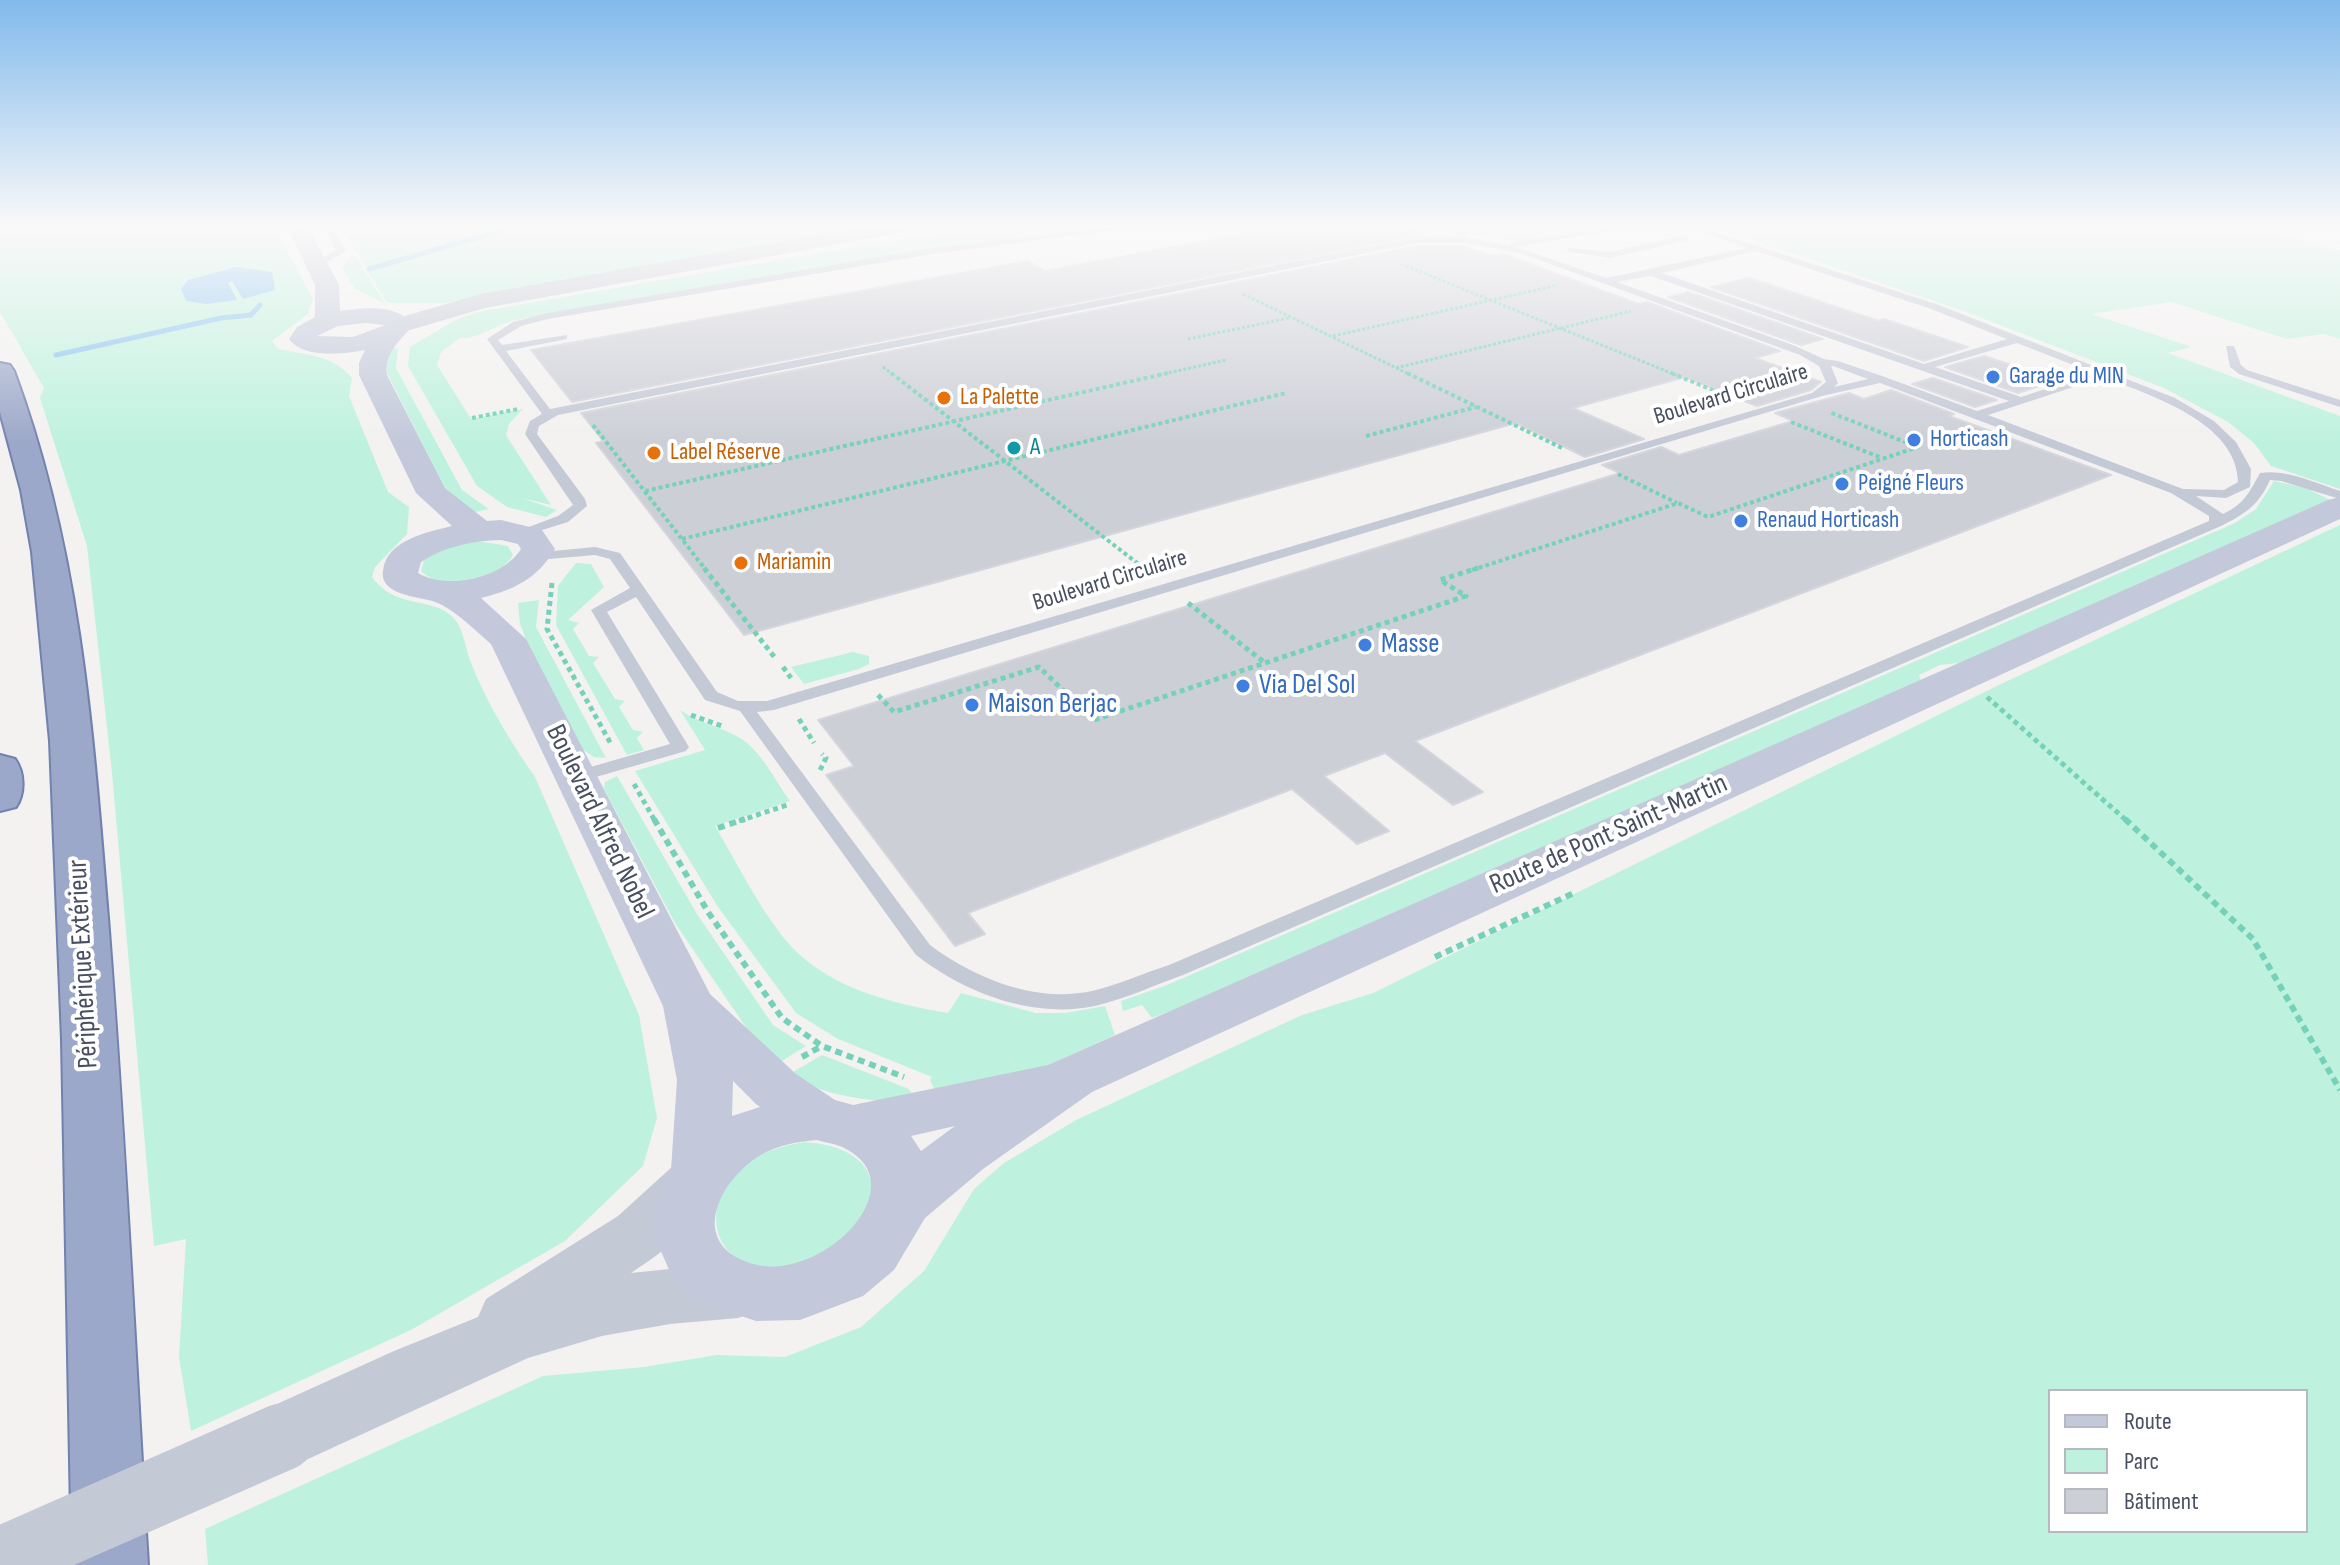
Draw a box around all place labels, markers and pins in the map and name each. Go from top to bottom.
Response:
place label: Garage du MIN [2009,363,2124,391]
marker: Garage du MIN [1984,368,2002,386]
place label: La Palette [960,384,1039,412]
marker: La Palette [935,389,953,407]
place label: Horticash [1930,426,2009,454]
marker: Horticash [1905,431,1923,449]
place label: A [1030,434,1040,462]
place label: Label Réserve [670,439,781,467]
marker: A [1005,439,1023,457]
marker: Label Réserve [645,444,663,462]
place label: Peigné Fleurs [1858,470,1964,498]
marker: Peigné Fleurs [1833,475,1851,493]
place label: Renaud Horticash [1757,507,1899,535]
marker: Renaud Horticash [1732,512,1750,530]
place label: Mariamin [757,549,831,577]
marker: Mariamin [732,554,750,572]
place label: Masse [1381,628,1439,662]
marker: Masse [1356,636,1374,654]
place label: Via Del Sol [1259,669,1356,703]
marker: Via Del Sol [1234,677,1252,695]
place label: Maison Berjac [988,688,1117,722]
marker: Maison Berjac [963,696,981,714]

